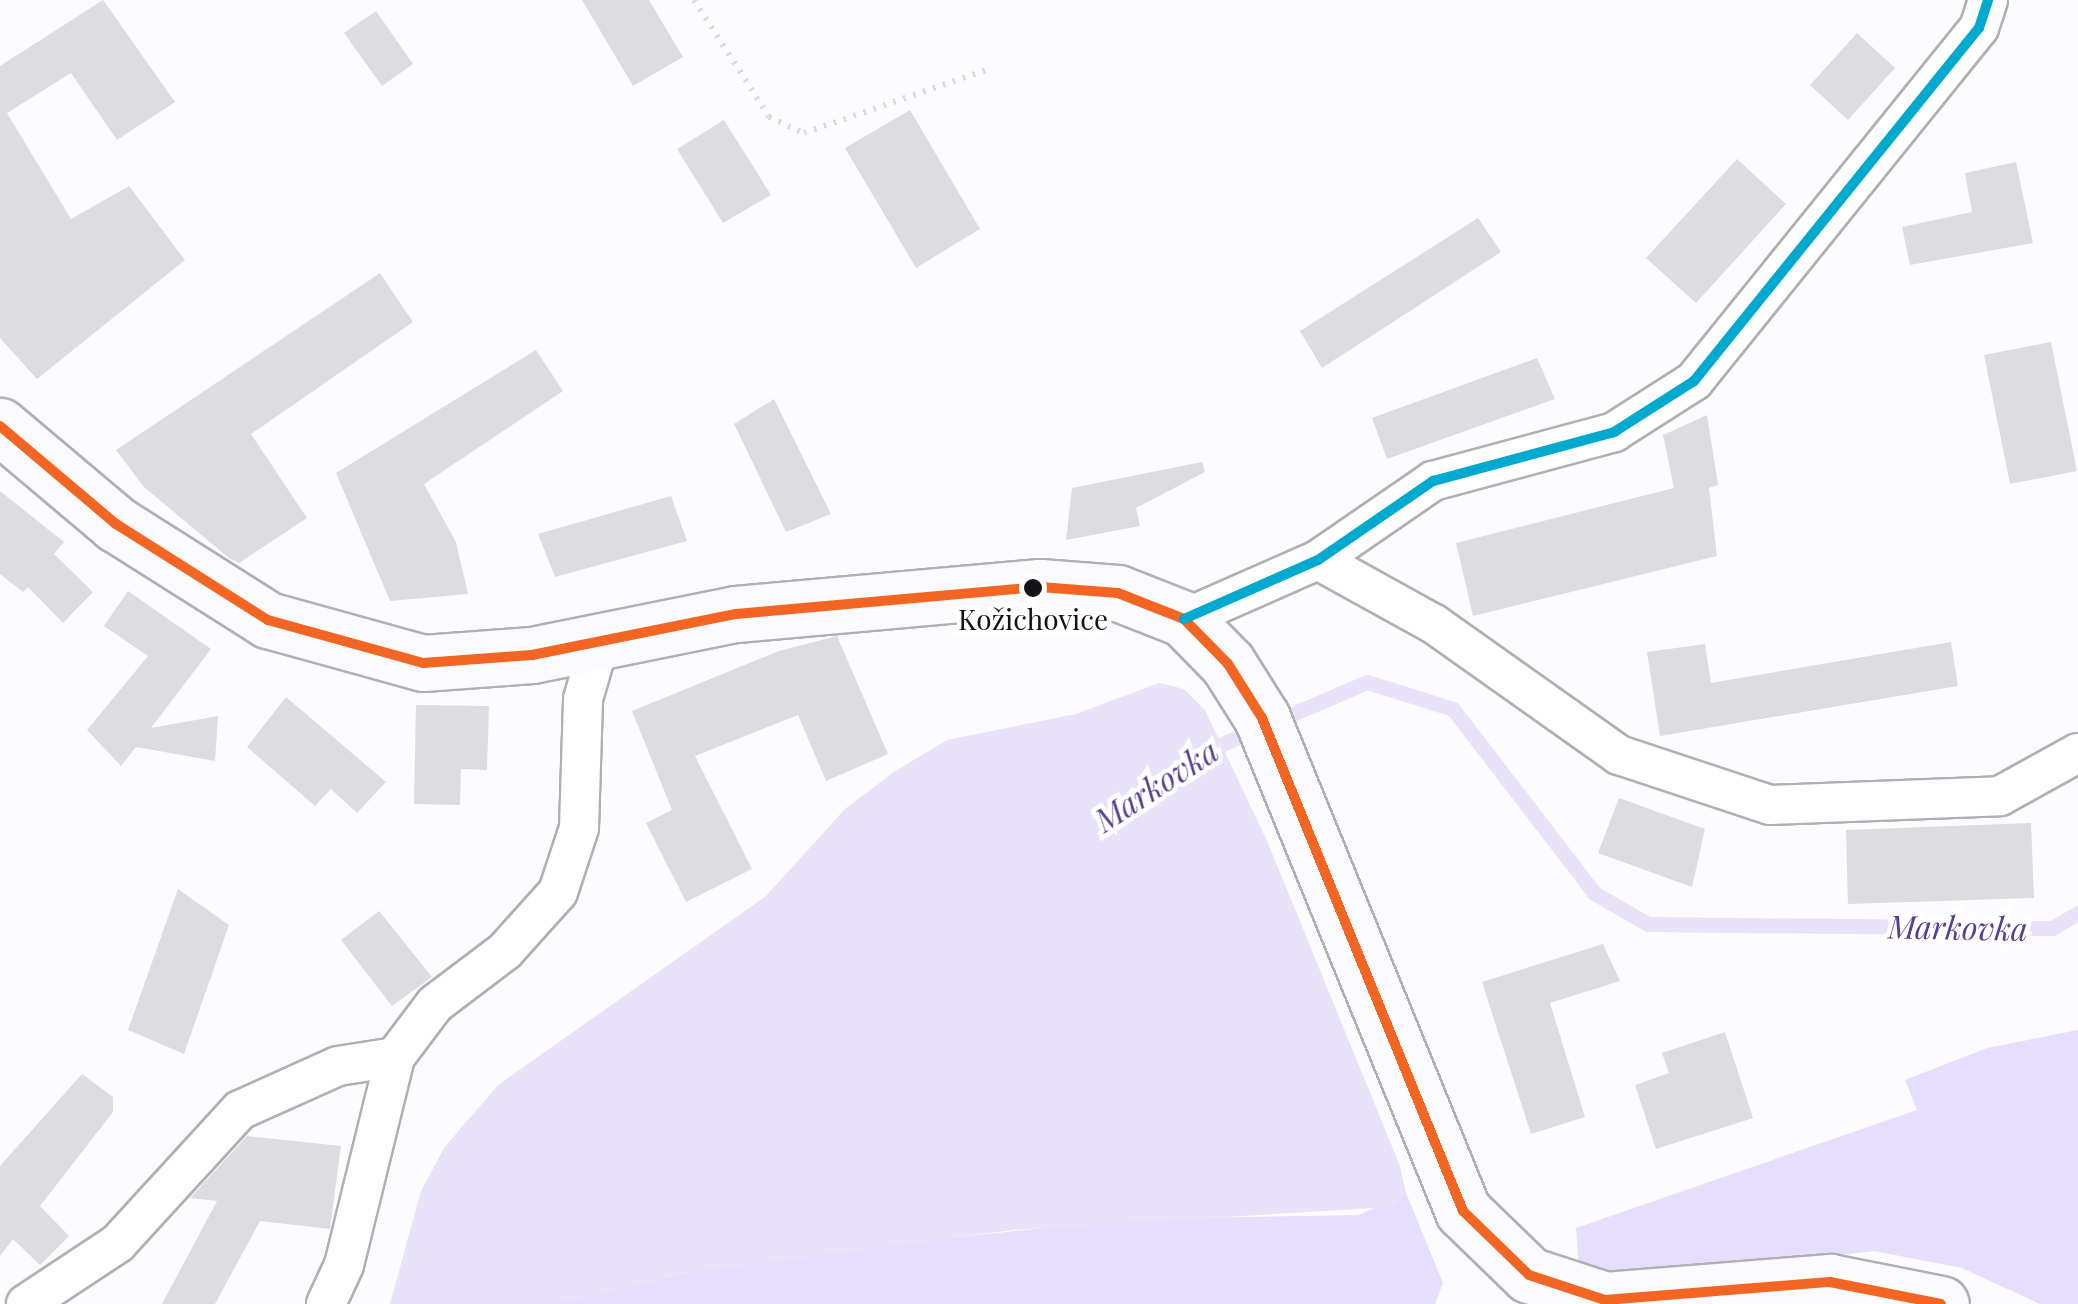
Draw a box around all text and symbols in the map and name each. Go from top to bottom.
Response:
marker: Kožichovice [1023,578,1043,598]
place label: Kožichovice [958,602,1108,636]
water label: Markovka [1087,731,1225,839]
water label: Markovka [1888,907,2028,947]

